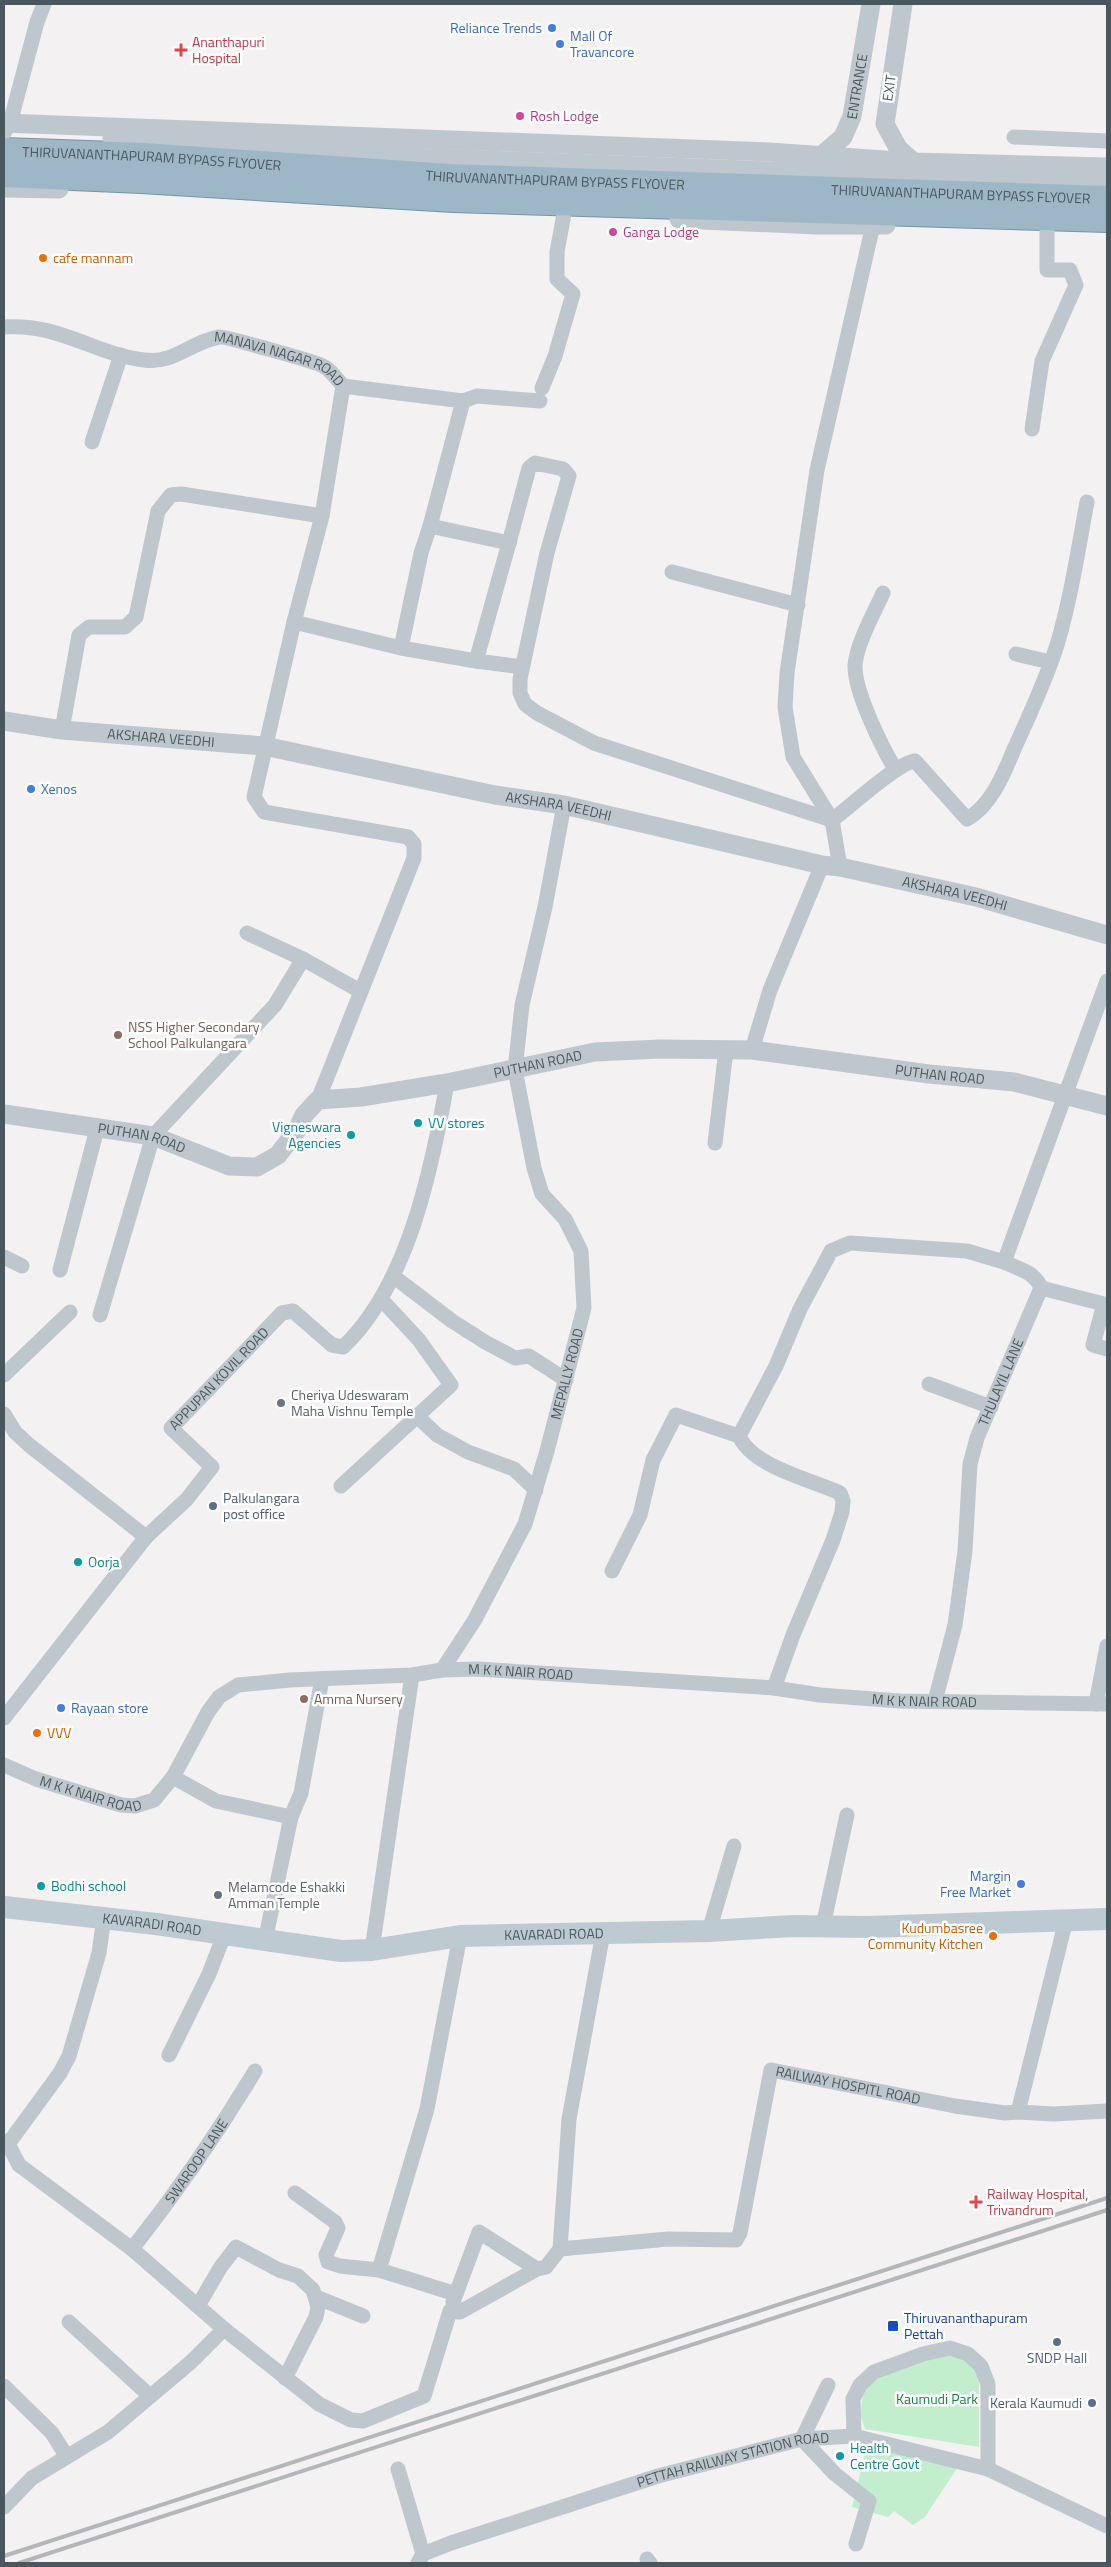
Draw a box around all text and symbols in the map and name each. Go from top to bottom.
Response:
place label: Reliance Trends [450,17,542,38]
marker: Reliance Trends [546,22,558,34]
place label: Mall Of Travancore [570,25,634,62]
place label: Ananthapuri Hospital [192,31,265,68]
marker: Mall Of Travancore [554,38,566,50]
marker: Ananthapuri Hospital [174,43,188,57]
street label: ENTRANCE [841,52,872,121]
street label: EXIT [876,73,901,102]
place label: Rosh Lodge [530,105,599,126]
marker: Rosh Lodge [514,110,526,122]
street label: THIRUVANANTHAPURAM BYPASS FLYOVER [22,141,282,175]
street label: THIRUVANANTHAPURAM BYPASS FLYOVER [425,164,685,195]
street label: THIRUVANANTHAPURAM BYPASS FLYOVER [831,179,1091,208]
place label: Ganga Lodge [623,221,699,242]
marker: Ganga Lodge [607,226,619,238]
place label: cafe mannam [53,247,133,268]
marker: cafe mannam [37,252,49,264]
street label: MANAVA NAGAR ROAD [213,325,350,390]
street label: AKSHARA VEEDHI [107,723,215,752]
place label: Xenos [41,778,77,799]
marker: Xenos [25,783,37,795]
street label: AKSHARA VEEDHI [504,786,614,826]
street label: AKSHARA VEEDHI [901,870,1010,916]
place label: NSS Higher Secondary School Palkulangara [128,1016,260,1053]
marker: NSS Higher Secondary School Palkulangara [112,1029,124,1041]
street label: PUTHAN ROAD [491,1044,584,1083]
street label: PUTHAN ROAD [894,1058,986,1089]
place label: VV stores [428,1112,484,1133]
place label: Vigneswara Agencies [272,1116,341,1153]
street label: PUTHAN ROAD [96,1117,189,1158]
marker: VV stores [412,1117,424,1129]
marker: Vigneswara Agencies [345,1129,357,1141]
street label: APPUPAN KOVIL ROAD [164,1322,273,1434]
street label: MEPALLY ROAD [545,1326,588,1422]
street label: THULAYIL LANE [972,1335,1028,1429]
place label: Cheriya Udeswaram Maha Vishnu Temple [291,1384,413,1421]
marker: Cheriya Udeswaram Maha Vishnu Temple [275,1397,287,1409]
place label: Palkulangara post office [223,1487,299,1524]
marker: Palkulangara post office [207,1500,219,1512]
place label: Oorja [88,1551,120,1572]
marker: Oorja [72,1556,84,1568]
street label: M K K NAIR ROAD [468,1658,574,1685]
place label: Amma Nursery [314,1688,403,1709]
street label: M K K NAIR ROAD [871,1688,977,1712]
marker: Amma Nursery [298,1693,310,1705]
place label: Rayaan store [71,1697,148,1718]
marker: Rayaan store [55,1702,67,1714]
place label: VVV [47,1722,71,1743]
marker: VVV [31,1727,43,1739]
street label: M K K NAIR ROAD [37,1770,144,1816]
place label: Margin Free Market [940,1865,1011,1902]
place label: Bodhi school [51,1875,126,1896]
place label: Melamcode Eshakki Amman Temple [228,1876,345,1913]
marker: Margin Free Market [1015,1878,1027,1890]
marker: Bodhi school [35,1880,47,1892]
marker: Melamcode Eshakki Amman Temple [212,1889,224,1901]
street label: KAVARADI ROAD [101,1907,203,1941]
place label: Kudumbasree Community Kitchen [868,1917,983,1954]
street label: KAVARADI ROAD [504,1922,604,1945]
marker: Kudumbasree Community Kitchen [987,1930,999,1942]
street label: RAILWAY HOSPITL ROAD [774,2060,922,2109]
street label: SWAROOP LANE [159,2114,233,2208]
place label: Railway Hospital, Trivandrum [987,2183,1088,2220]
marker: Railway Hospital, Trivandrum [969,2195,983,2209]
place label: Thiruvananthapuram Pettah [904,2307,1028,2344]
marker: Thiruvananthapuram Pettah [886,2319,900,2333]
marker: SNDP Hall [1051,2336,1063,2348]
place label: SNDP Hall [1027,2347,1087,2368]
park label: Kaumudi Park [896,2388,978,2409]
place label: Kerala Kaumudi [990,2392,1082,2413]
marker: Kerala Kaumudi [1086,2397,1098,2409]
street label: PETTAH RAILWAY STATION ROAD [634,2426,830,2492]
place label: Health Centre Govt [850,2437,919,2474]
marker: Health Centre Govt [834,2450,846,2462]

